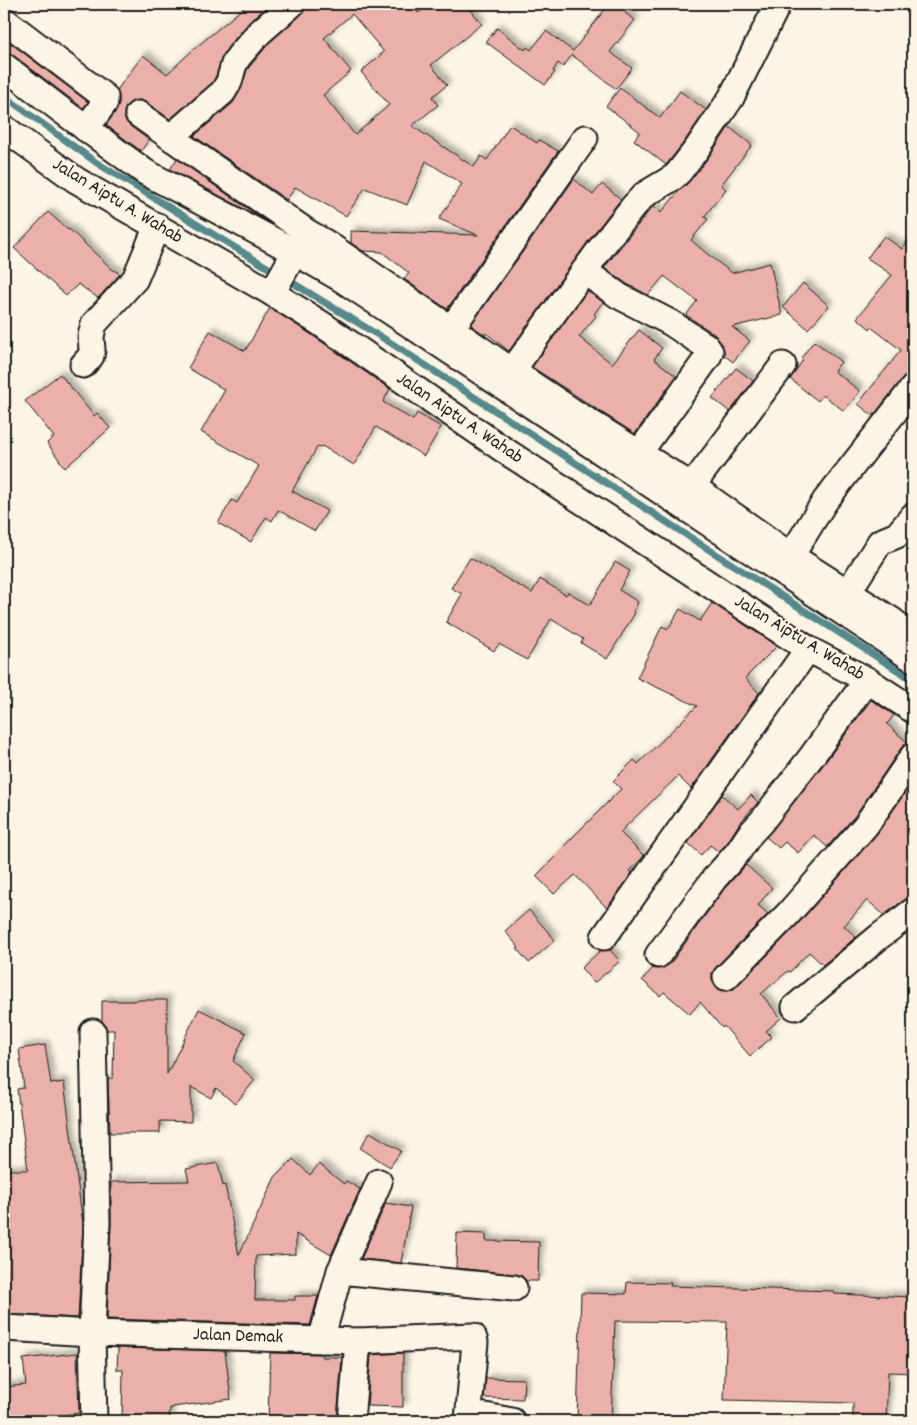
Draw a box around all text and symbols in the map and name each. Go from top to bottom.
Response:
street label: Jalan Aiptu A. Wahab [47,152,187,252]
street label: Jalan Aiptu A. Wahab [390,366,528,472]
street label: Jalan Aiptu A. Wahab [729,589,869,689]
street label: Jalan Demak [192,1322,284,1352]

